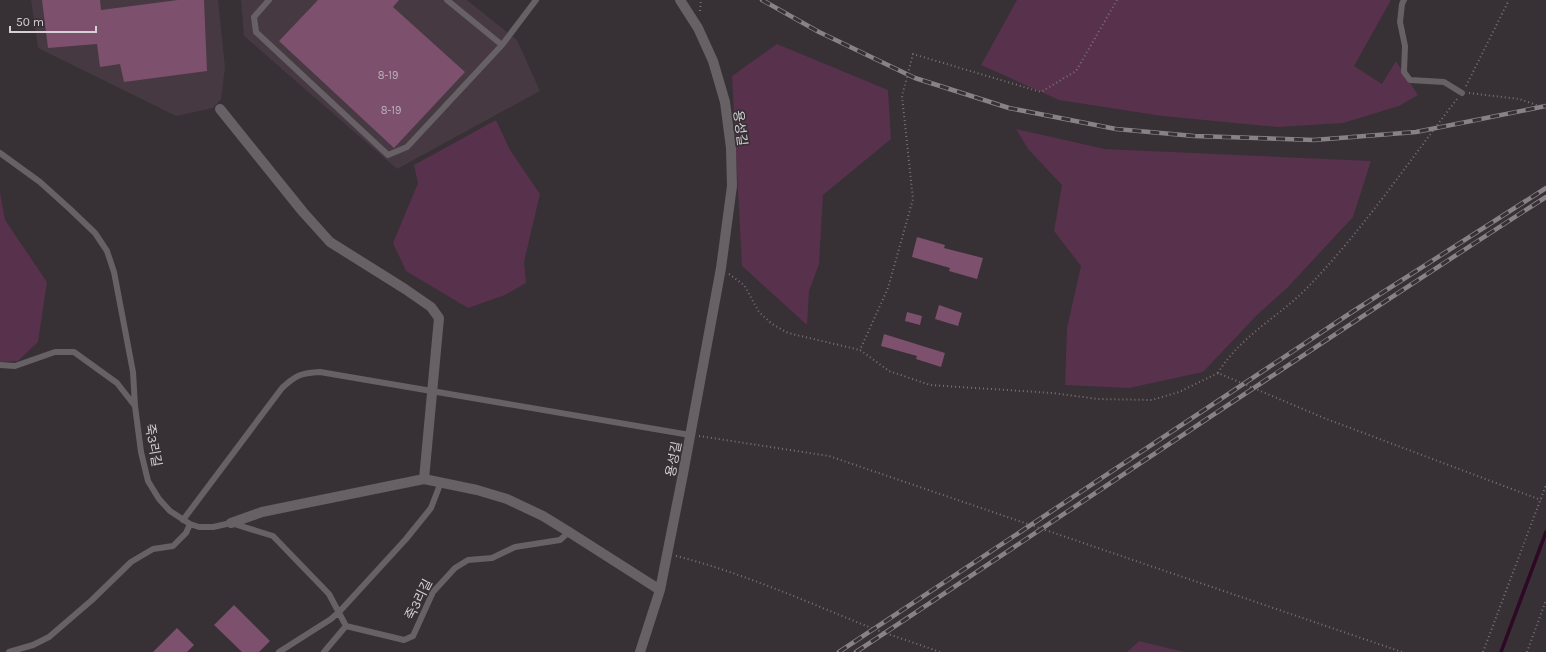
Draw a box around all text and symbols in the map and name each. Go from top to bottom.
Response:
scale bar [10,8,96,34]
text: 50 m [16,15,44,29]
house number: 8-19 [378,69,398,82]
house number: 8-19 [381,104,401,117]
street label: 용성길 [731,109,750,147]
street label: 죽3리길 [142,422,165,468]
street label: 용성길 [663,440,684,478]
street label: 죽3리길 [402,576,435,622]

